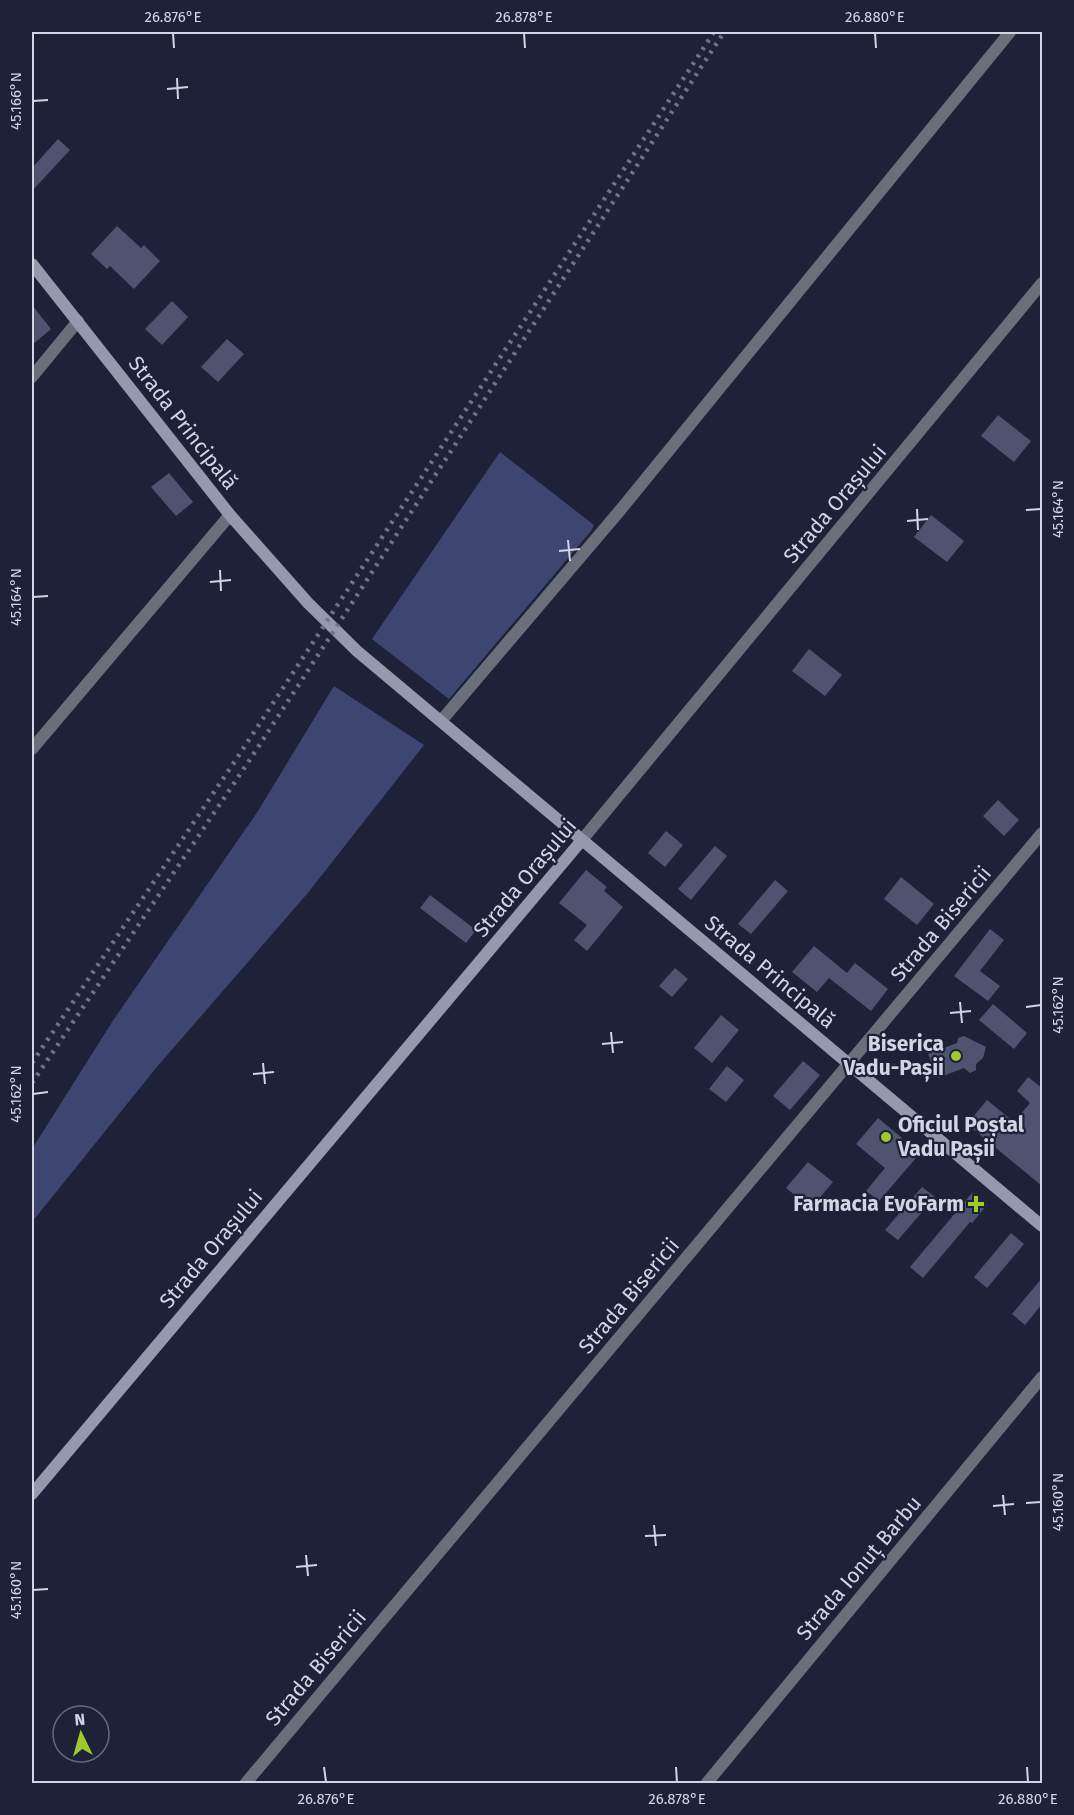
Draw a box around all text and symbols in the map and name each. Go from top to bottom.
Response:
text: 26.876°E [144,8,202,26]
text: 26.878°E [495,8,553,26]
text: 26.880°E [845,8,905,26]
text: 45.166°N [7,72,25,130]
street label: Strada Principală [123,351,243,495]
street label: Strada Orașului [778,439,892,569]
text: 45.164°N [1049,480,1067,538]
text: 45.164°N [7,568,25,626]
street label: Strada Orașului [468,813,582,943]
street label: Strada Bisericii [885,861,997,987]
street label: Strada Principală [699,910,841,1034]
text: 45.162°N [1049,976,1067,1034]
place label: Biserica Vadu-Pașii [842,1031,944,1082]
marker: Biserica Vadu-Pașii [949,1049,963,1063]
text: 45.162°N [7,1065,25,1123]
place label: Oficiul Poștal Vadu Pașii [897,1112,1025,1163]
marker: Oficiul Poștal Vadu Pașii [879,1130,893,1144]
street label: Strada Orașului [154,1184,268,1314]
place label: Farmacia EvoFarm [793,1191,964,1217]
marker: Farmacia EvoFarm [969,1197,983,1211]
street label: Strada Bisericii [573,1233,685,1359]
text: 45.160°N [1049,1473,1067,1531]
street label: Strada Ionuț Barbu [791,1491,927,1645]
text: 45.160°N [7,1561,25,1619]
street label: Strada Bisericii [260,1605,372,1731]
north arrow [51,1704,111,1764]
text: N [74,1710,86,1729]
text: 26.876°E [297,1790,355,1808]
text: 26.878°E [648,1790,706,1808]
text: 26.880°E [998,1790,1058,1808]

